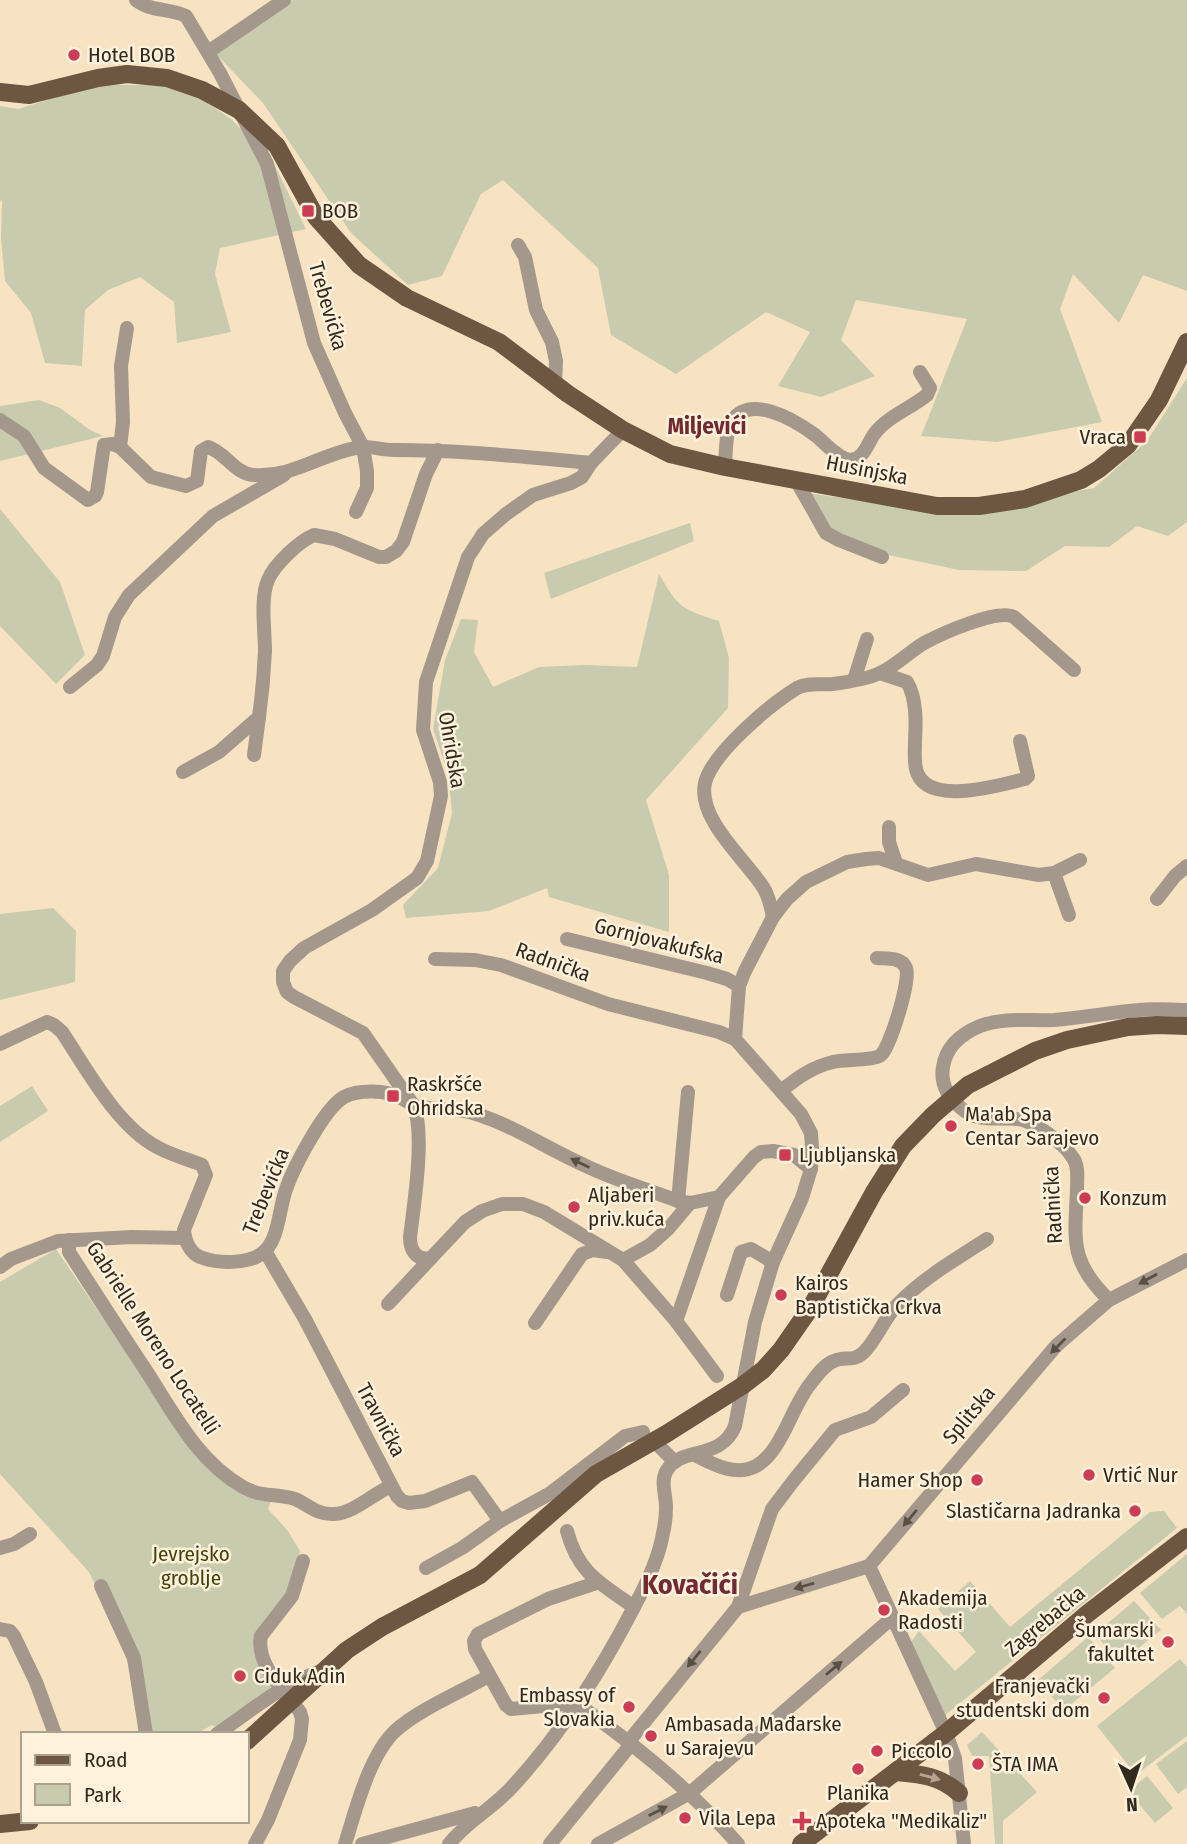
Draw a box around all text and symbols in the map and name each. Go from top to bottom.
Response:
place label: Hotel BOB [88,42,175,68]
marker: Hotel BOB [66,47,82,63]
place label: BOB [322,198,358,224]
marker: BOB [300,203,316,219]
street label: Trebevićka [303,259,353,353]
district label: Miljevići [668,412,747,440]
place label: Vraca [1079,424,1126,450]
marker: Vraca [1132,429,1148,445]
street label: Husinjska [824,449,910,491]
street label: Ohridska [433,710,471,790]
street label: Gornjovakufska [591,912,727,970]
street label: Radnička [512,936,594,988]
place label: Raskršće Ohridska [407,1071,484,1121]
marker: Raskršće Ohridska [385,1088,401,1104]
place label: Ma'ab Spa Centar Sarajevo [965,1101,1099,1151]
marker: Ma'ab Spa Centar Sarajevo [943,1118,959,1134]
place label: Ljubljanska [799,1142,896,1168]
street label: Trebevićka [237,1144,295,1238]
marker: Ljubljanska [777,1147,793,1163]
one-way arrow [570,1157,590,1169]
street label: Radnička [1038,1165,1068,1245]
place label: Aljaberi priv.kuća [588,1182,664,1232]
place label: Konzum [1099,1185,1167,1211]
marker: Konzum [1077,1190,1093,1206]
marker: Aljaberi priv.kuća [566,1199,582,1215]
street label: Gabrielle Moreno Locatelli [81,1236,225,1440]
place label: Kairos Baptistička Crkva [795,1270,942,1320]
one-way arrow [1138,1273,1157,1285]
marker: Kairos Baptistička Crkva [773,1287,789,1303]
one-way arrow [1050,1337,1067,1354]
street label: Travnička [351,1378,411,1462]
street label: Splitska [937,1381,1001,1449]
place label: Vrtić Nur [1103,1462,1179,1488]
place label: Hamer Shop [857,1467,963,1493]
marker: Vrtić Nur [1081,1467,1097,1483]
marker: Hamer Shop [969,1472,985,1488]
place label: Slastičarna Jadranka [946,1498,1121,1524]
marker: Slastičarna Jadranka [1127,1503,1143,1519]
one-way arrow [902,1509,918,1527]
park label: Jevrejsko groblje [152,1541,230,1591]
district label: Kovačići [642,1568,738,1601]
street label: Zagrebačka [1000,1580,1090,1662]
one-way arrow [793,1581,814,1591]
place label: Akademija Radosti [898,1585,987,1635]
marker: Akademija Radosti [876,1602,892,1618]
place label: Šumarski fakultet [1075,1617,1154,1667]
marker: Šumarski fakultet [1160,1634,1176,1650]
one-way arrow [687,1650,702,1668]
one-way arrow [825,1660,843,1676]
place label: Ciduk Adin [254,1663,346,1689]
marker: Ciduk Adin [232,1668,248,1684]
place label: Franjevački studentski dom [956,1673,1090,1723]
place label: Embassy of Slovakia [519,1682,617,1732]
marker: Franjevački studentski dom [1096,1690,1112,1706]
marker: Embassy of Slovakia [621,1699,637,1715]
place label: Ambasada Mađarske u Sarajevu [665,1711,842,1761]
marker: Ambasada Mađarske u Sarajevu [643,1728,659,1744]
legend [21,1732,248,1823]
place label: Piccolo [891,1738,952,1764]
marker: Piccolo [869,1743,885,1759]
text: Road [84,1747,128,1773]
place label: ŠTA IMA [992,1751,1058,1777]
north arrow [1096,1753,1166,1823]
marker: ŠTA IMA [970,1756,986,1772]
marker: Planika [850,1761,866,1777]
one-way arrow [920,1772,941,1782]
place label: Planika [827,1780,889,1806]
text: Park [84,1782,122,1808]
text: N [1126,1793,1138,1816]
one-way arrow [648,1805,668,1817]
place label: Vila Lepa [699,1805,776,1831]
place label: Apoteka "Medikaliz" [816,1808,987,1834]
marker: Vila Lepa [677,1810,693,1826]
marker: Apoteka "Medikaliz" [794,1813,810,1829]

